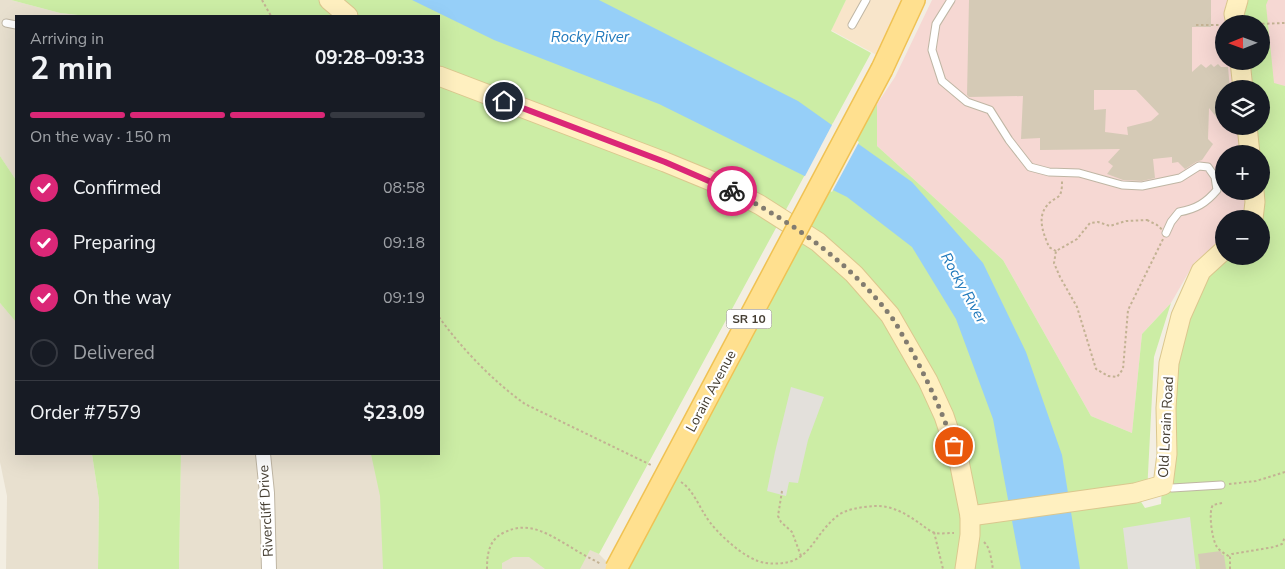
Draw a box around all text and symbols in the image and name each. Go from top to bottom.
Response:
north arrow [1215,15,1270,70]
map controls [1215,15,1270,265]
water label: Rocky River [551,27,630,47]
text: Arriving in [30,28,104,50]
text: 09:28–09:33 [315,45,425,71]
text: 2 min [30,47,113,90]
pin [483,80,525,122]
button: layers [1215,80,1270,135]
icon: home [490,87,518,115]
text: On the way · 150 m [30,126,171,148]
button: + [1215,145,1270,200]
courier [707,166,757,216]
icon: check [30,174,58,202]
text: Confirmed [73,175,161,201]
text: 08:58 [383,177,425,199]
icon: bike [718,177,746,205]
button: − [1215,210,1270,265]
icon: check [30,229,58,257]
text: Preparing [73,230,156,256]
text: 09:18 [383,232,425,254]
water label: Rocky River [936,249,992,328]
icon: check [30,284,58,312]
text: On the way [73,285,171,311]
text: 09:19 [383,287,425,309]
road number: SR 10 [726,310,772,328]
text: Delivered [73,340,155,366]
street label: Lorain Avenue [681,347,741,435]
street label: Old Lorain Road [1154,376,1178,478]
text: Order #7579 [30,400,141,426]
text: $23.09 [363,400,425,426]
pin [933,425,975,467]
icon: bag [940,432,968,460]
street label: Rivercliff Drive [254,465,278,557]

